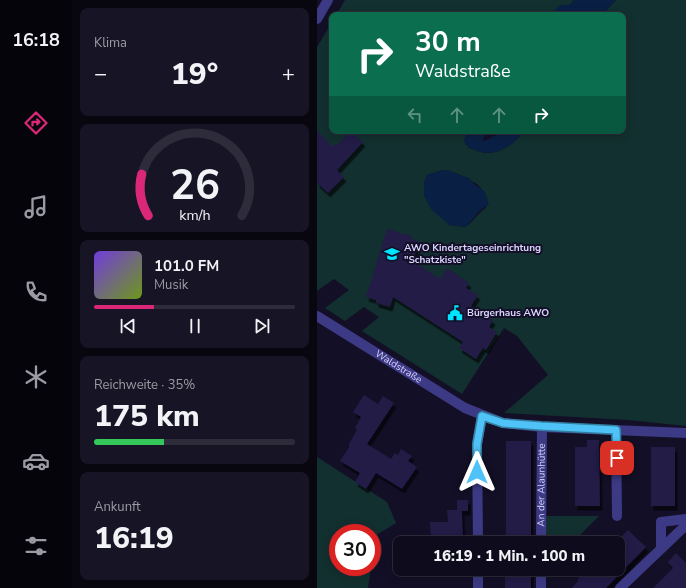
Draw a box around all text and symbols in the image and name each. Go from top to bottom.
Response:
text: 30 m [415,23,481,61]
text: 16:18 [12,28,60,52]
icon: right [349,28,401,80]
text: Klima [94,34,127,52]
text: 19° [171,54,218,95]
text: − [94,59,107,89]
text: + [282,59,295,89]
text: Waldstraße [415,59,510,83]
icon: left [404,104,426,126]
icon: ahead [446,104,468,126]
icon: ahead [488,104,510,126]
icon: right [530,104,552,126]
icon: directions [22,109,50,137]
text: 26 [170,157,219,214]
icon: music [22,193,50,221]
text: km/h [179,206,210,225]
place label: AWO Kindertageseinrichtung "Schatzkiste" [404,241,541,267]
school or university icon: AWO Kindertageseinrichtung "Schatzkiste" [383,245,401,263]
text: 101.0 FM [154,256,219,276]
text: Musik [154,276,188,294]
icon: phone [22,278,50,306]
public building icon: Bürgerhaus AWO [446,304,464,322]
place label: Bürgerhaus AWO [467,306,549,320]
icon: previous [117,315,139,337]
icon: pause [184,315,206,337]
icon: next [251,315,273,337]
street label: Waldstraße [372,347,425,387]
icon: climate [22,363,50,391]
text: Reichweite · 35% [94,376,195,394]
text: 175 km [94,396,200,437]
pin [600,441,634,475]
street label: An der Alaunhütte [534,443,549,527]
icon: car [22,447,50,475]
icon: arrive [606,447,628,469]
position arrow [456,451,498,493]
text: Ankunft [94,498,141,516]
text: 16:19 [94,518,174,559]
speed limit sign: 30 [329,524,381,576]
icon: filters [22,532,50,560]
text: 16:19 · 1 Min. · 100 m [433,546,585,566]

